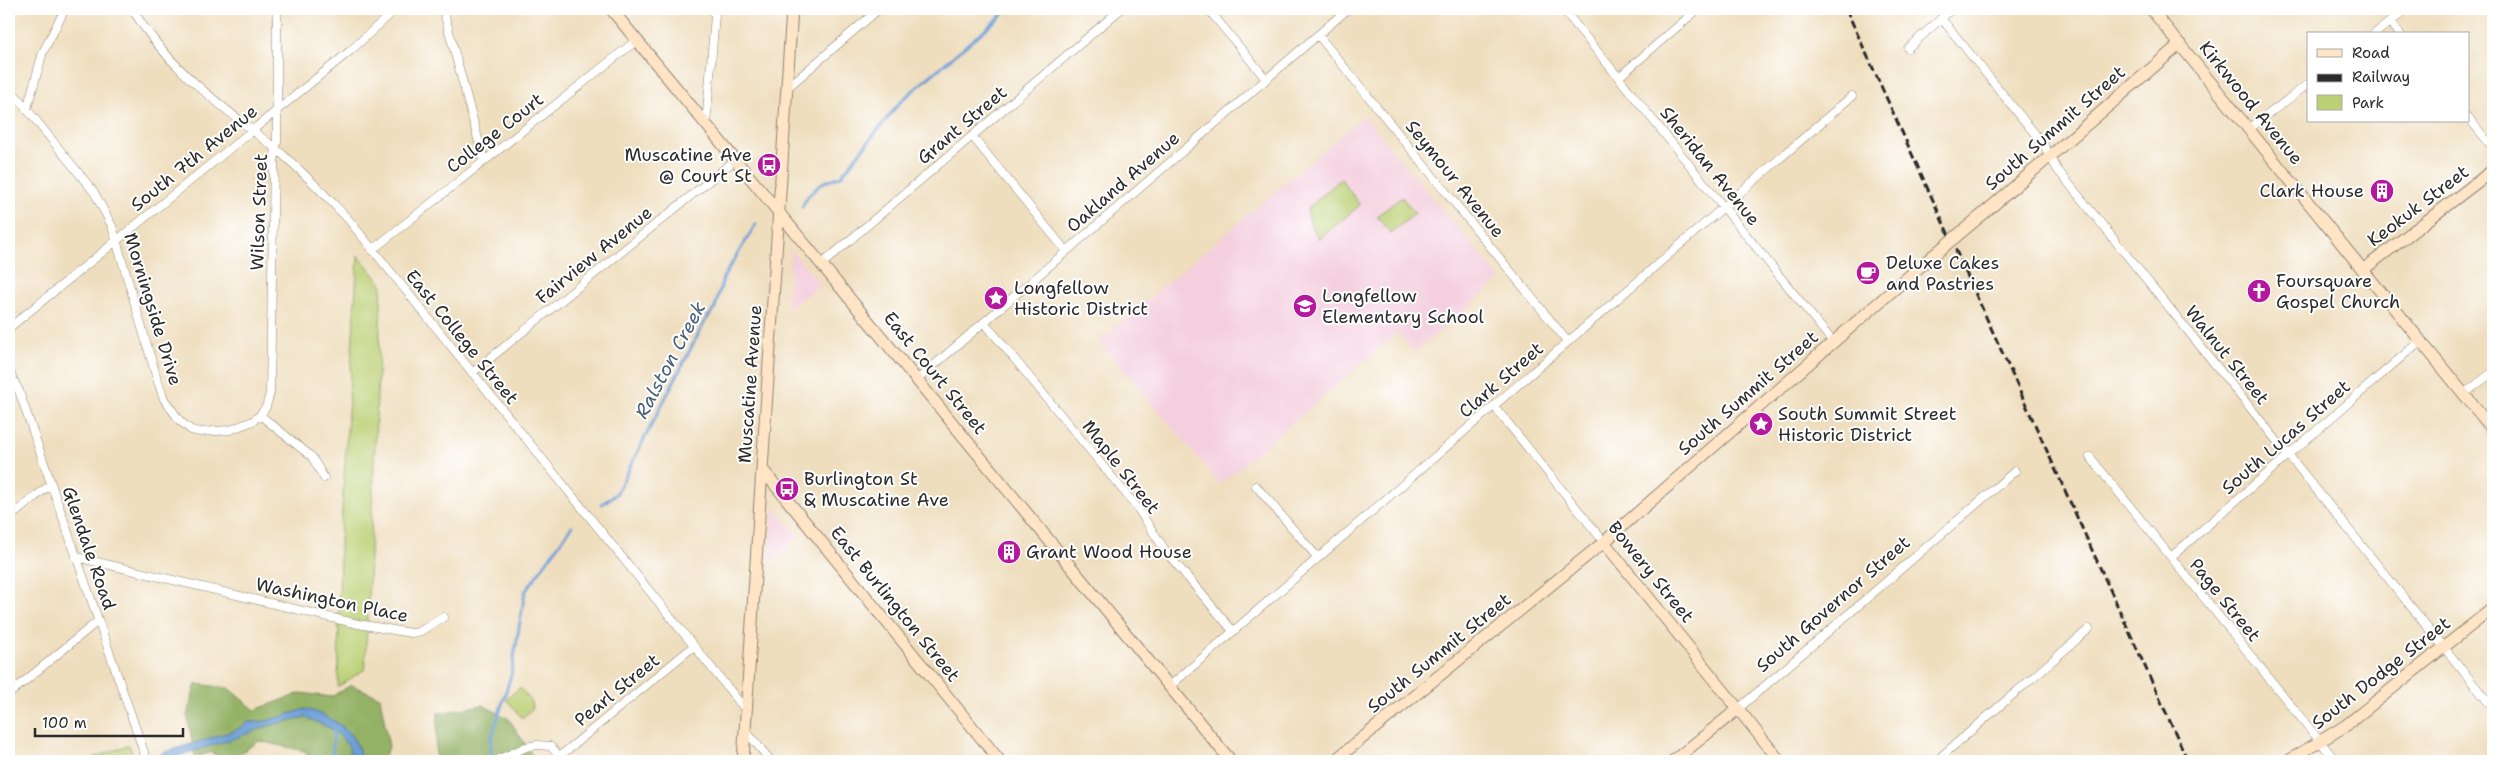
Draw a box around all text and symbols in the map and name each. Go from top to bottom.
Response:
legend [2307,32,2470,122]
street label: Kirkwood Avenue [2194,36,2308,170]
text: Road [2352,43,2390,63]
street label: South Summit Street [1980,60,2130,196]
text: Railway [2352,67,2410,87]
street label: Grant Street [912,80,1012,170]
street label: College Court [442,87,549,178]
text: Park [2352,93,2384,113]
street label: South 7th Avenue [126,99,262,217]
street label: Sheridan Avenue [1654,101,1766,231]
street label: Seymour Avenue [1400,115,1510,243]
street label: Oakland Avenue [1061,126,1185,238]
place label: Muscatine Ave @ Court St [624,143,752,188]
bus stop icon: Muscatine Ave @ Court St [756,152,782,178]
street label: Wilson Street [245,153,273,271]
street label: Keokuk Street [2362,160,2474,252]
building icon: Clark House [2369,178,2395,204]
place label: Clark House [2260,179,2364,203]
street label: Fairview Avenue [531,201,657,309]
street label: Morningside Drive [118,230,188,388]
place label: Deluxe Cakes and Pastries [1886,251,1999,296]
cafe icon: Deluxe Cakes and Pastries [1855,260,1881,286]
street label: East College Street [400,265,524,409]
place label: Foursquare Gospel Church [2276,269,2400,314]
place label: Longfellow Historic District [1014,276,1148,321]
church icon: Foursquare Gospel Church [2246,278,2272,304]
place label: Longfellow Elementary School [1322,284,1485,329]
place icon: Longfellow Historic District [983,285,1009,311]
school or university icon: Longfellow Elementary School [1292,293,1318,319]
water label: Ralston Creek [629,297,711,423]
street label: Walnut Street [2180,300,2275,410]
street label: Muscatine Avenue [732,304,768,464]
street label: East Court Street [878,307,992,439]
street label: South Summit Street [1673,325,1823,461]
street label: Clark Street [1454,337,1548,423]
street label: South Lucas Street [2217,374,2356,500]
place label: South Summit Street Historic District [1778,402,1957,447]
place icon: South Summit Street Historic District [1748,411,1774,437]
street label: Maple Street [1077,415,1165,519]
place label: Burlington St & Muscatine Ave [804,467,949,512]
bus stop icon: Burlington St & Muscatine Ave [774,476,800,502]
street label: Glendale Road [57,483,121,613]
street label: Bowery Street [1603,516,1699,628]
street label: East Burlington Street [825,521,965,687]
street label: South Governor Street [1751,530,1915,678]
building icon: Grant Wood House [996,539,1022,565]
place label: Grant Wood House [1026,540,1192,564]
street label: Page Street [2184,553,2266,647]
street label: Washington Place [254,572,410,628]
street label: South Summit Street [1362,587,1516,719]
street label: South Dodge Street [2307,611,2455,735]
street label: Pearl Street [569,648,665,732]
scale bar [35,705,182,737]
text: 100 m [42,713,87,733]

